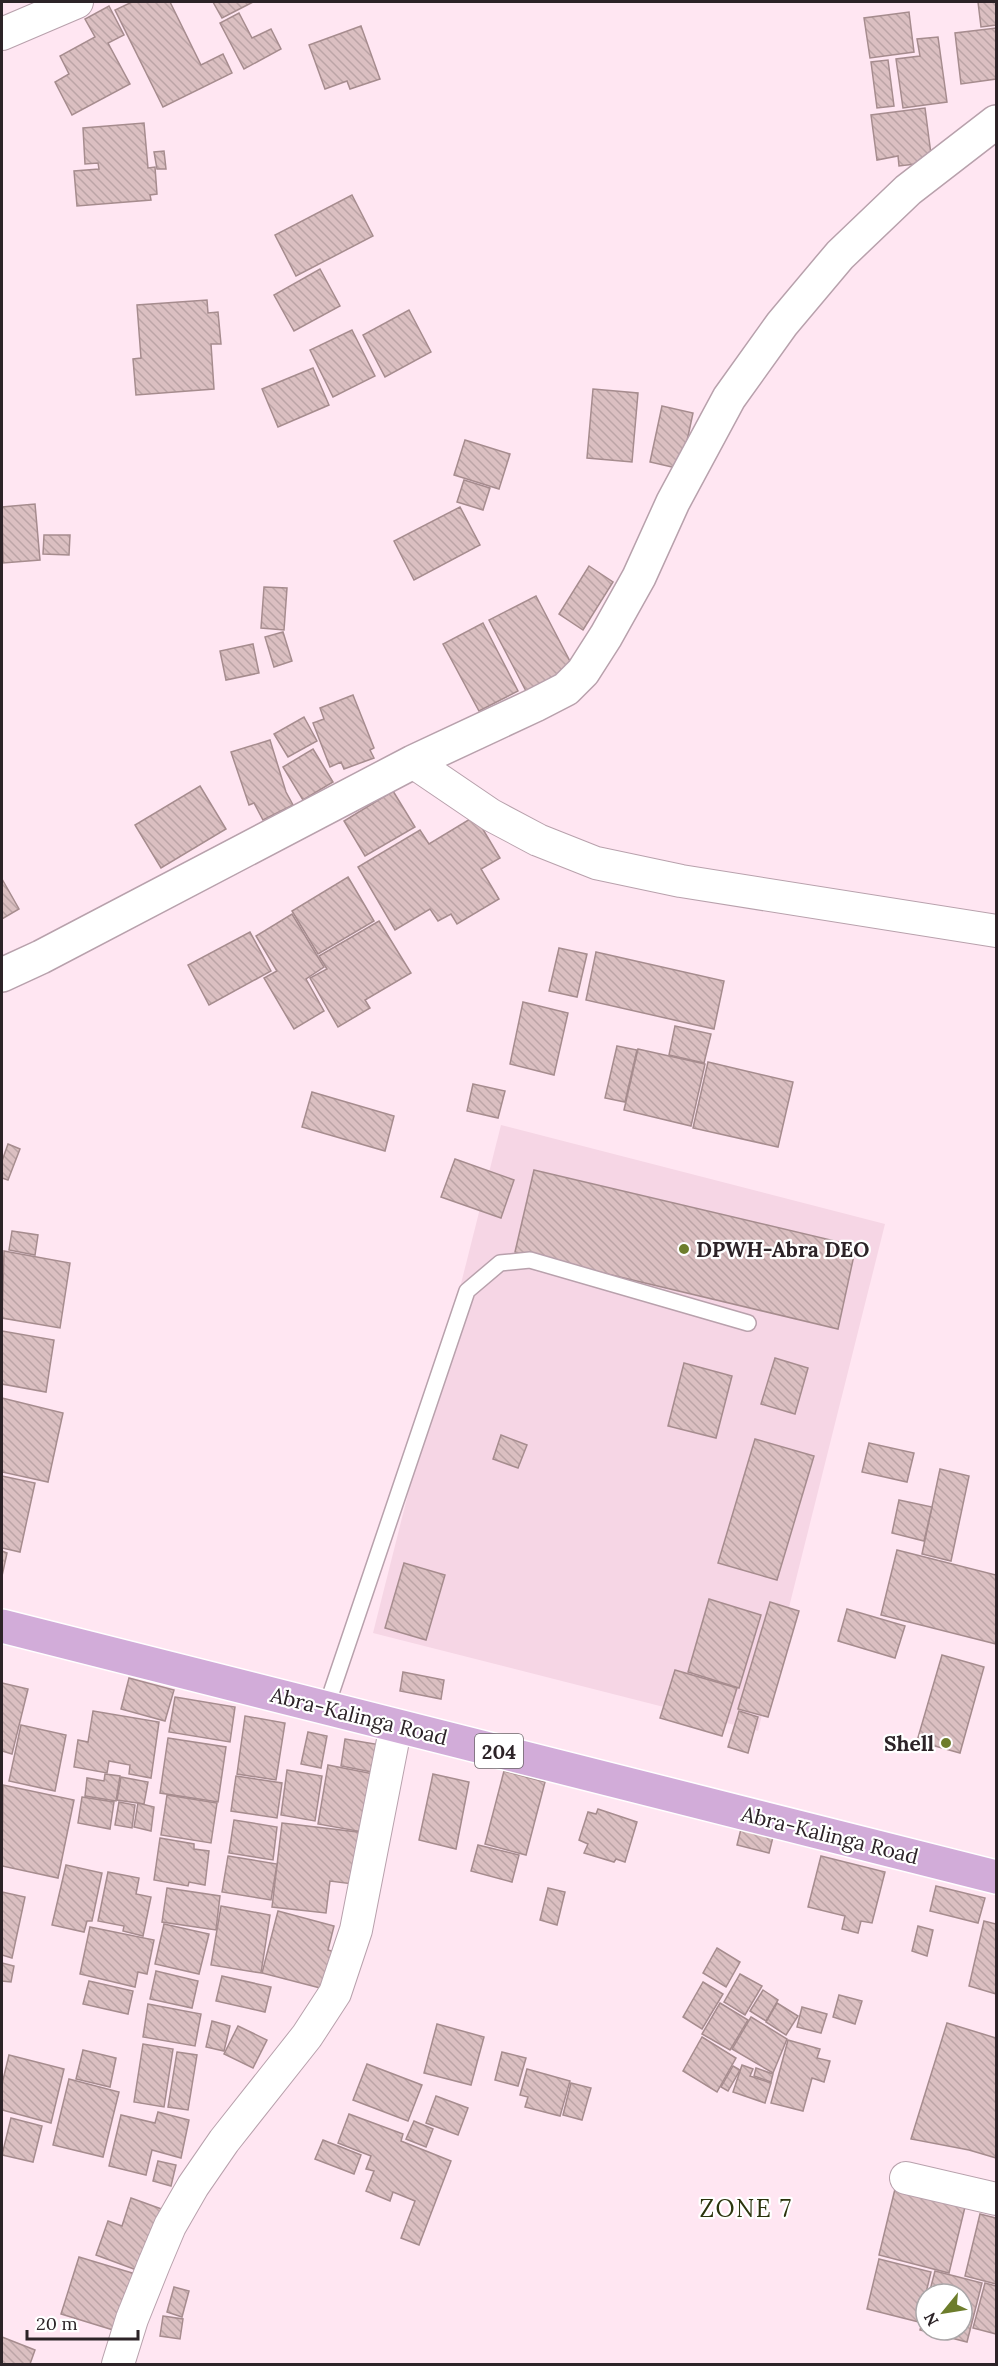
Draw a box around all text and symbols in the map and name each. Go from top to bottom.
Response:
place label: DPWH-Abra DEO [696,1236,869,1263]
marker: DPWH-Abra DEO [677,1242,691,1256]
street label: Abra-Kalinga Road [267,1681,450,1751]
place label: Shell [884,1730,934,1757]
road number: 204 [475,1734,523,1768]
marker: Shell [939,1736,953,1750]
street label: Abra-Kalinga Road [738,1800,921,1870]
district label: ZONE 7 [700,2193,792,2224]
north arrow [914,2282,974,2342]
scale bar [27,2303,138,2341]
text: N [919,2309,943,2330]
text: 20 m [36,2312,78,2335]

